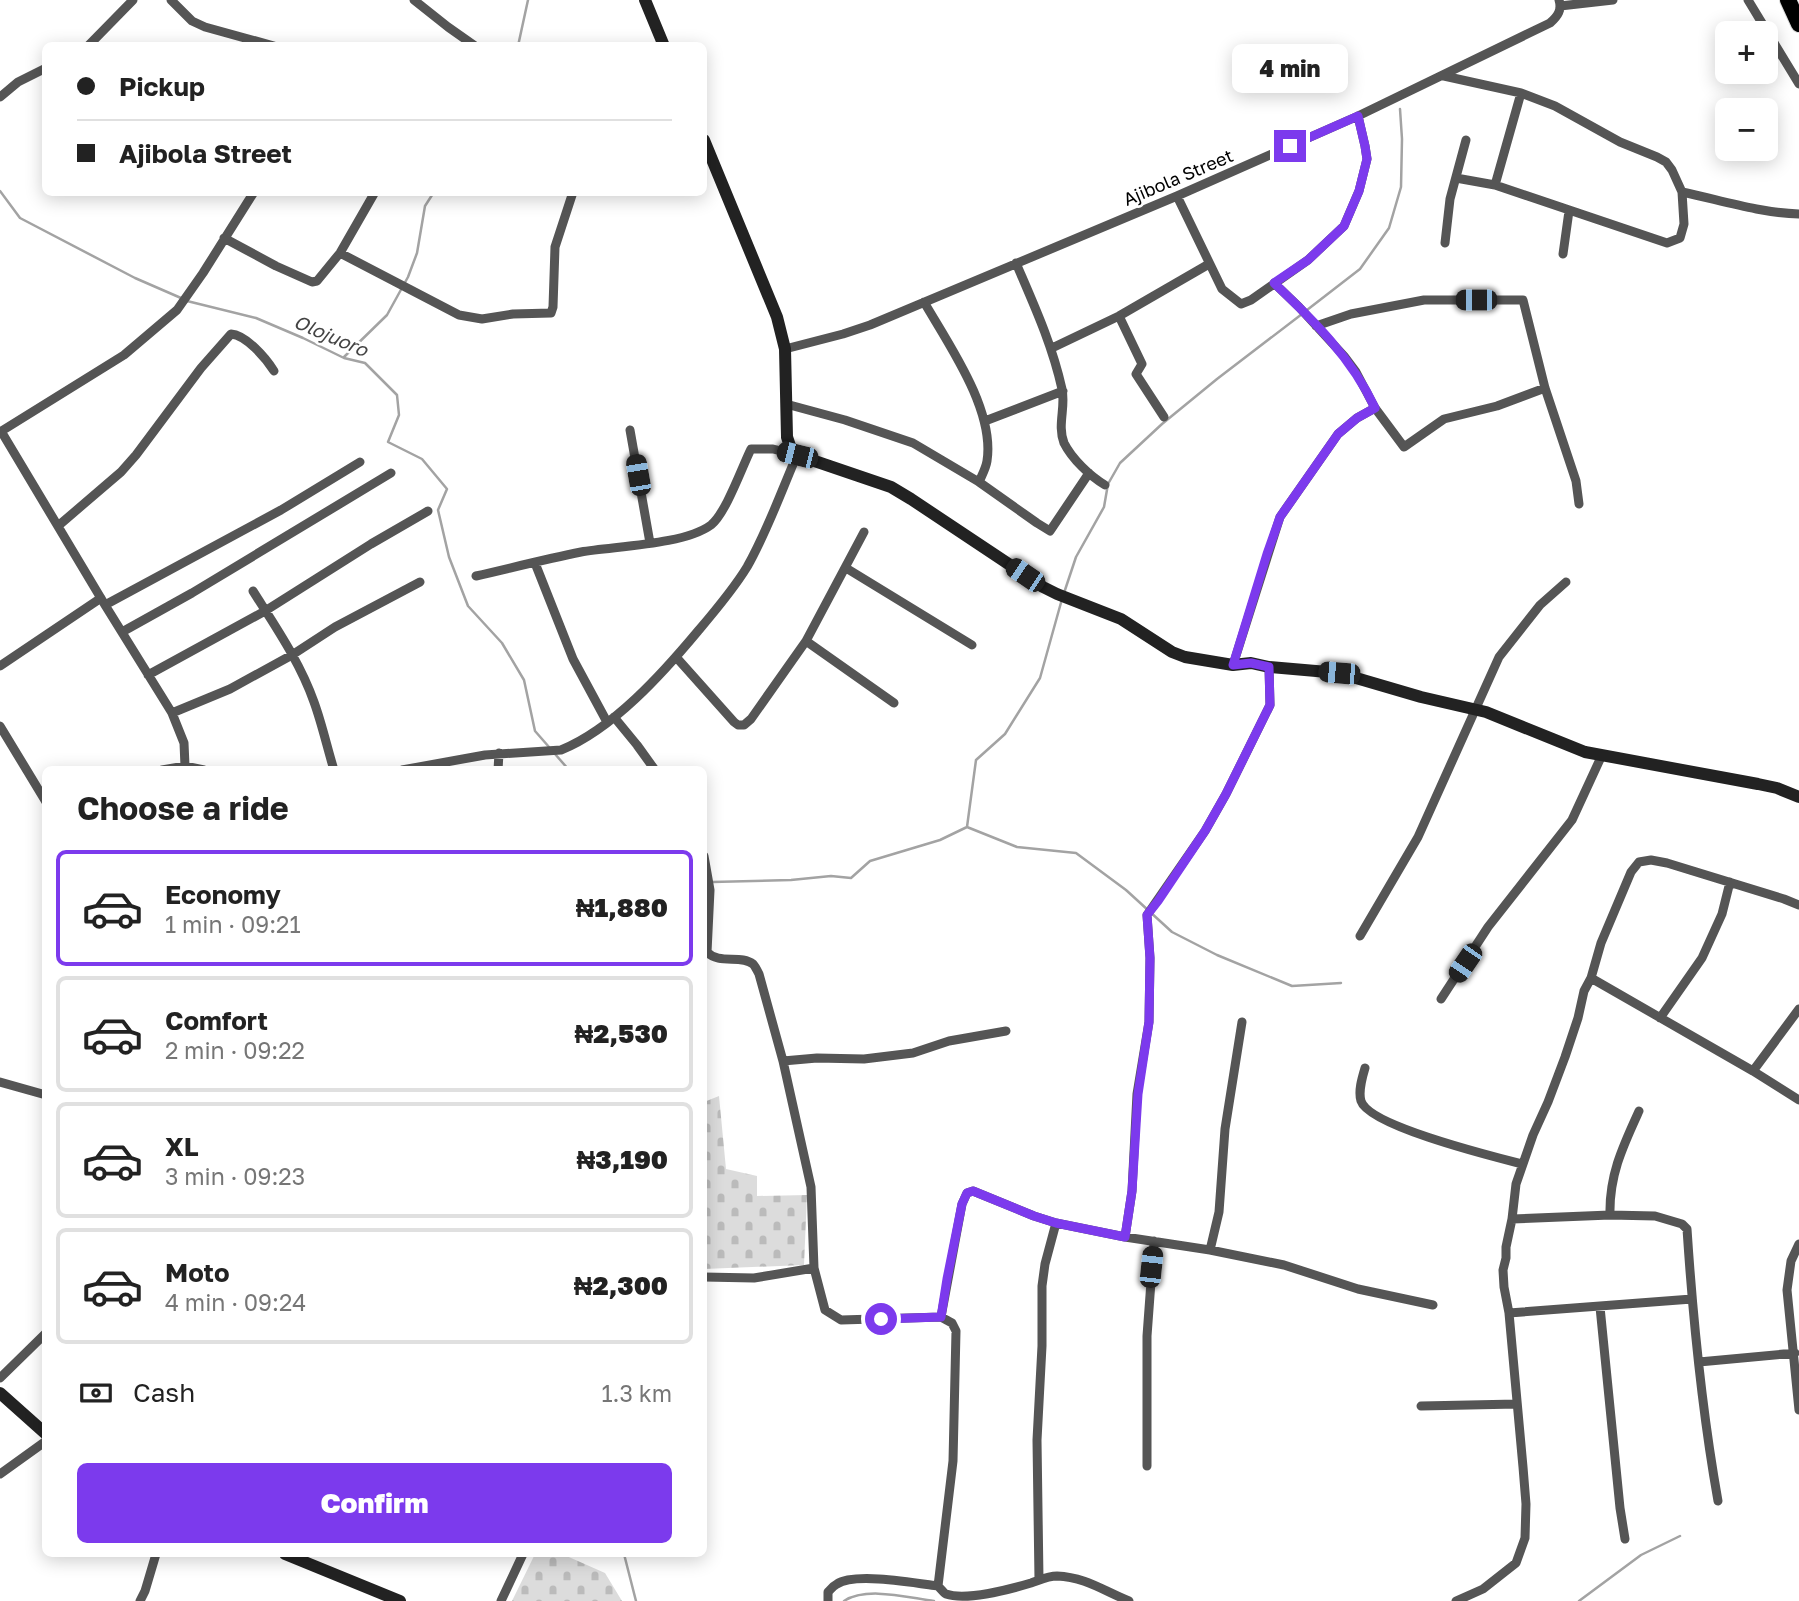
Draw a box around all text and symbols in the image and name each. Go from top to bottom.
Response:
map controls [1715,21,1778,161]
button: + [1715,21,1778,84]
callout: 4 min [1232,44,1348,94]
text: 4 min [1260,54,1320,82]
text: Pickup [119,71,205,102]
button: − [1715,98,1778,161]
route end [1274,130,1306,162]
text: Ajibola Street [119,138,292,169]
street label: Ajibola Street [1120,144,1236,210]
car [1456,290,1498,311]
water label: Olojuoro [291,309,373,361]
car [775,440,820,470]
car [625,452,652,498]
car [1002,555,1049,595]
car [1318,661,1361,685]
text: Choose a ride [77,789,289,827]
icon: car [81,877,144,940]
text: Economy [165,879,281,910]
text: ₦1,880 [576,892,668,923]
text: 1 min · 09:21 [165,910,301,938]
car [1445,940,1486,986]
icon: car [81,1003,144,1066]
text: Comfort [165,1005,268,1036]
text: ₦2,530 [575,1018,668,1049]
text: 2 min · 09:22 [165,1036,305,1064]
icon: car [81,1129,144,1192]
text: XL [165,1131,199,1162]
text: ₦3,190 [576,1144,668,1175]
text: 3 min · 09:23 [165,1162,305,1190]
car [1139,1245,1164,1289]
icon: car [81,1255,144,1318]
text: Moto [165,1257,230,1288]
text: ₦2,300 [574,1270,668,1301]
text: 4 min · 09:24 [165,1288,306,1316]
route start [865,1303,897,1335]
icon: cash [77,1374,115,1412]
text: Cash [133,1377,195,1408]
text: 1.3 km [601,1379,672,1407]
button: Confirm [77,1463,672,1543]

